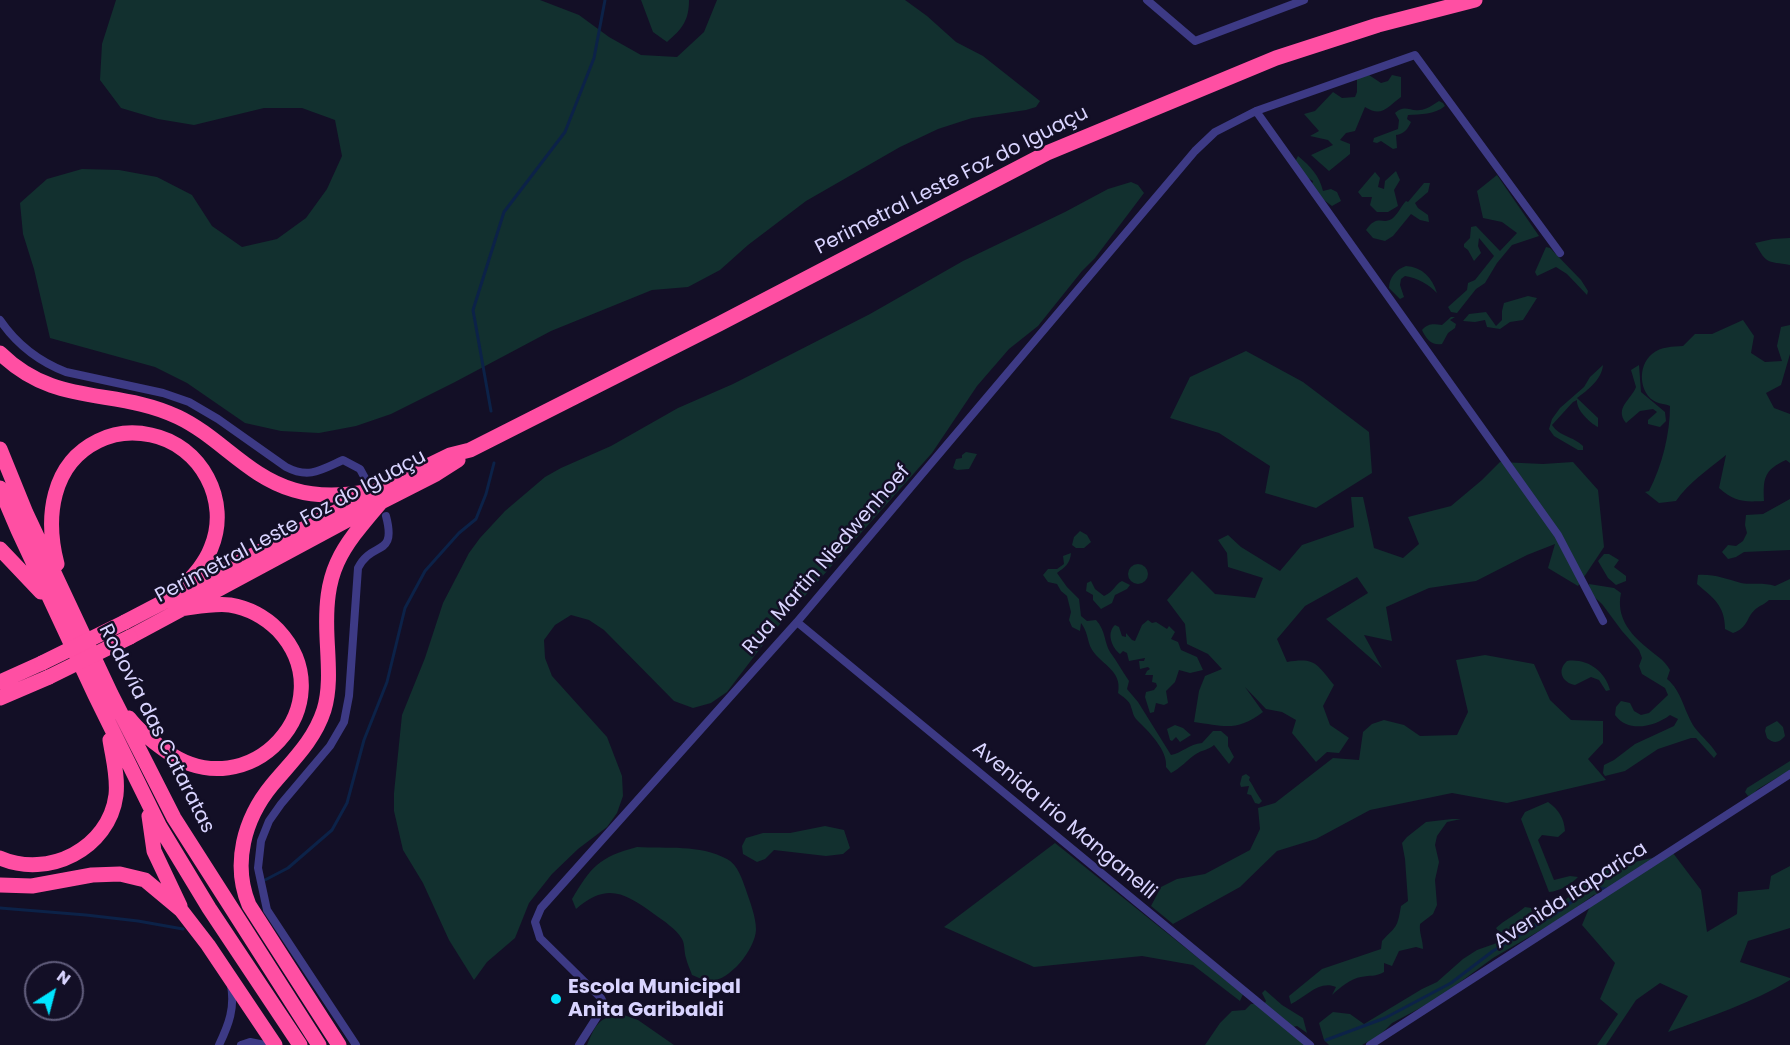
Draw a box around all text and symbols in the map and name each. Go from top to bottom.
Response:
street label: Perimetral Leste Foz do Iguaçu [812,102,1092,260]
street label: Perimetral Leste Foz do Iguaçu [152,445,430,609]
street label: Rua Martin Niedwenhoef [738,460,916,660]
street label: Rodovía das Cataratas [93,621,219,837]
street label: Avenida Irio Manganelli [967,737,1161,905]
street label: Avenida Itaparica [1490,837,1652,955]
north arrow [24,961,84,1021]
text: N [52,965,75,990]
place label: Escola Municipal Anita Garibaldi [568,976,741,1023]
marker: Escola Municipal Anita Garibaldi [549,992,563,1006]

